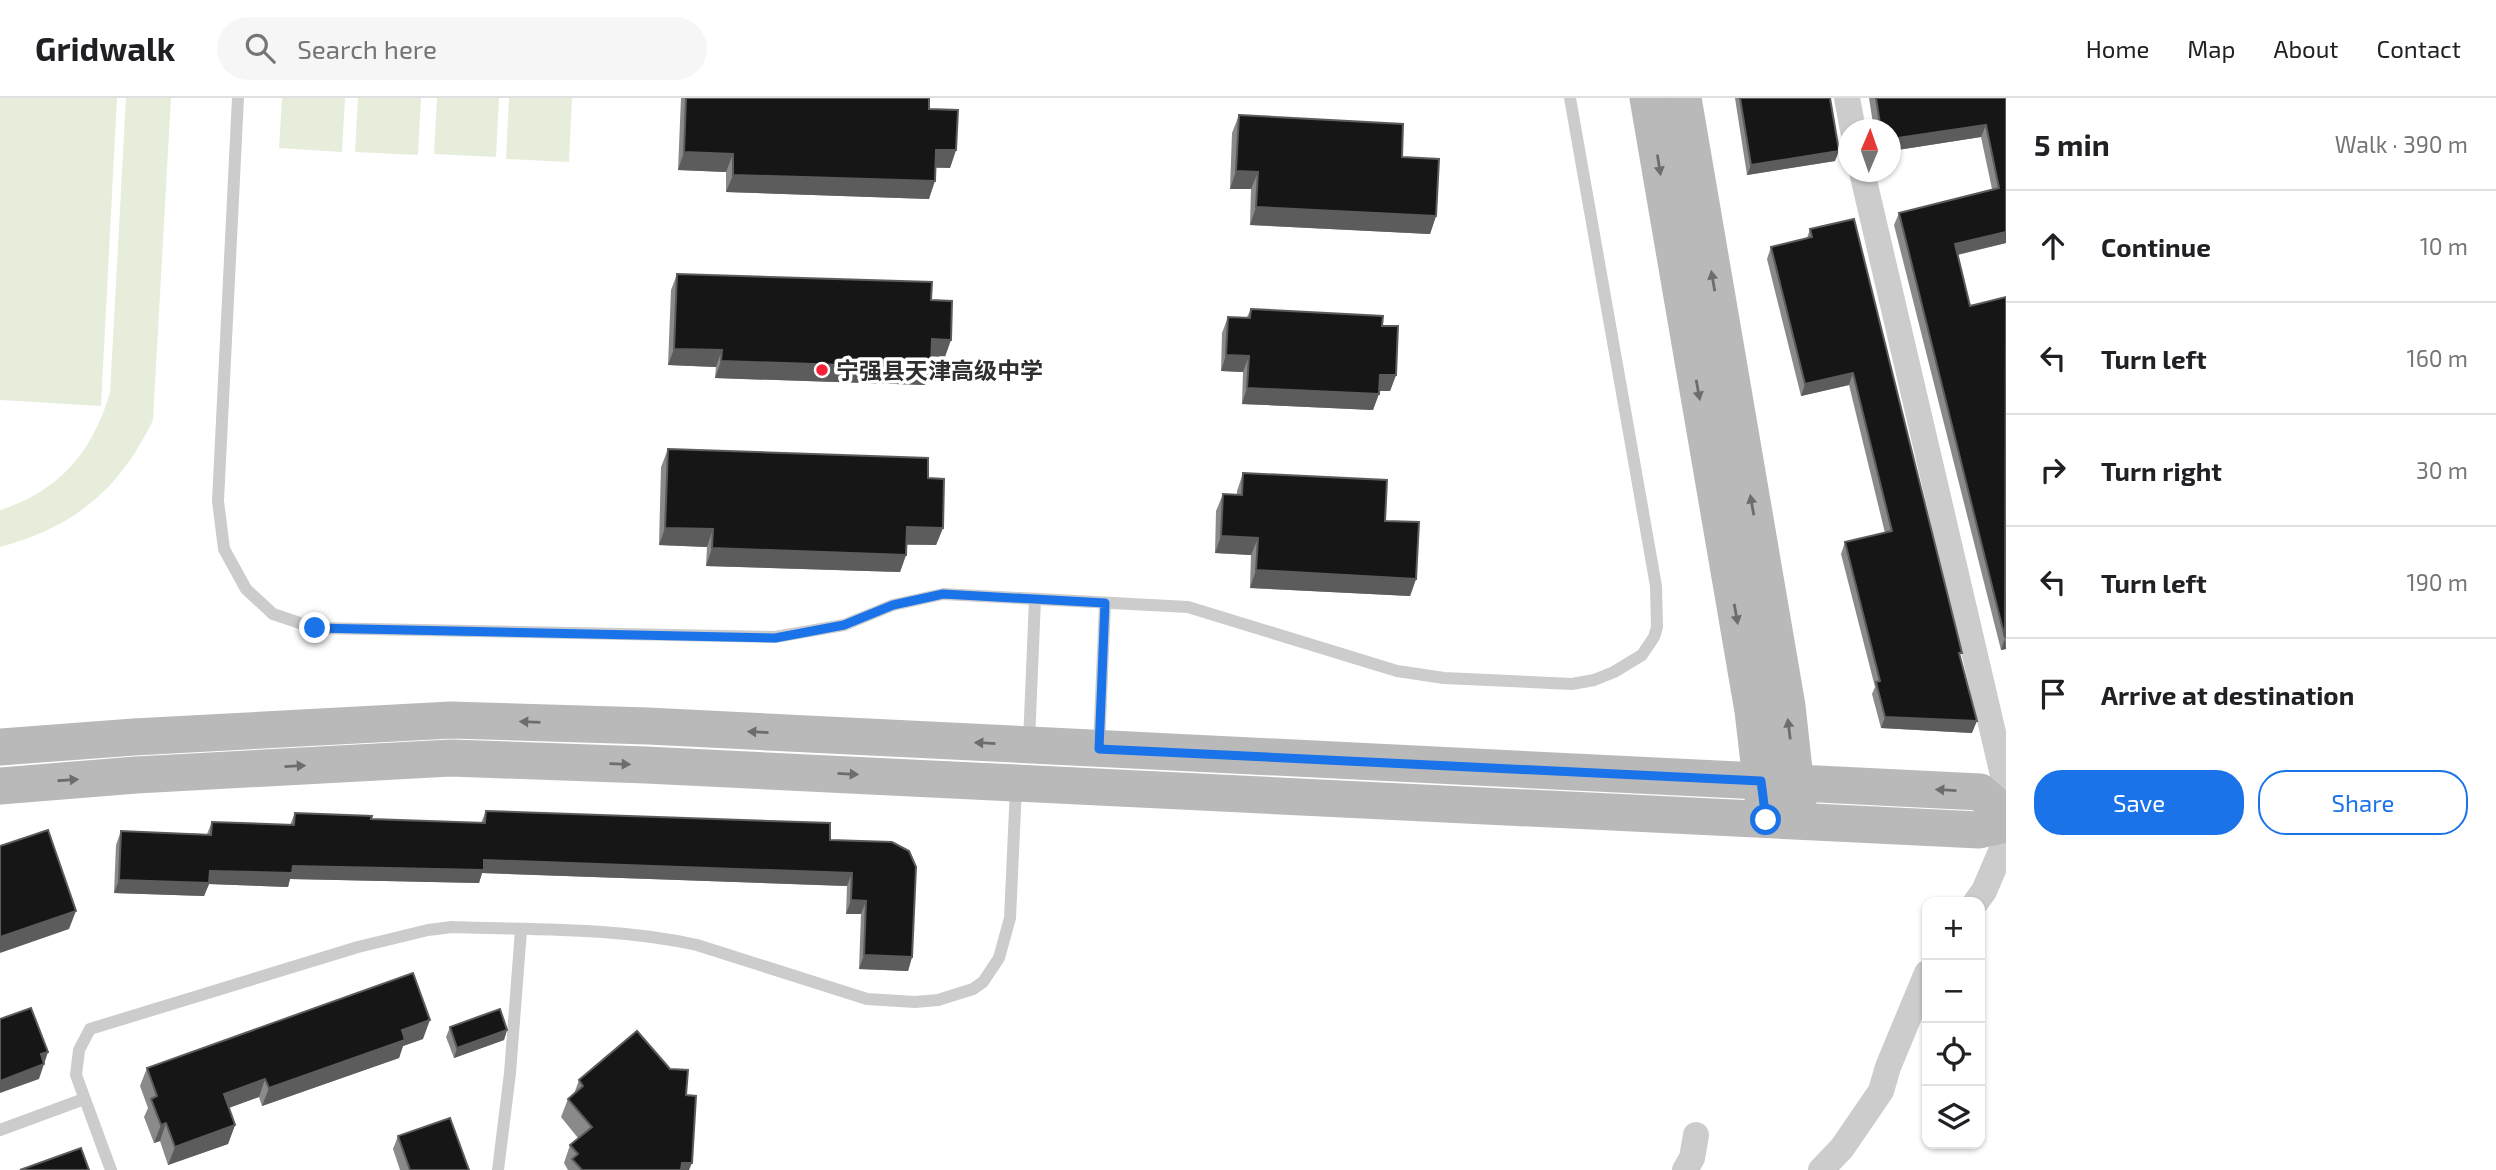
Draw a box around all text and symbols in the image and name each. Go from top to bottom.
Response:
search box [217,17,707,80]
text: Gridwalk [35,28,175,68]
icon: search [241,29,279,67]
text: Search here [297,33,437,64]
text: Home [2086,34,2149,63]
text: Map [2187,34,2235,63]
text: About [2273,34,2339,63]
text: Contact [2377,34,2461,63]
north arrow [1838,119,1901,182]
text: 5 min [2034,126,2110,162]
text: Walk · 390 m [2335,130,2468,158]
one-way arrow [1654,154,1665,176]
icon: ahead [2034,227,2072,265]
text: Continue [2101,231,2211,262]
text: 10 m [2420,232,2468,260]
one-way arrow [1707,270,1718,292]
icon: left [2034,339,2072,377]
text: Turn left [2101,343,2207,374]
text: 160 m [2407,344,2468,372]
place label: 宁强县天津高级中学 [836,356,1043,384]
marker: 宁强县天津高级中学 [814,362,830,378]
one-way arrow [1692,379,1703,401]
icon: right [2034,451,2072,489]
text: Turn right [2101,455,2222,486]
text: 30 m [2416,456,2468,484]
one-way arrow [1746,494,1757,516]
icon: left [2034,563,2072,601]
text: Turn left [2101,567,2207,598]
text: 190 m [2407,568,2468,596]
one-way arrow [1731,603,1742,625]
route end [299,612,330,643]
icon: arrive [2034,675,2072,713]
text: Arrive at destination [2101,679,2354,710]
one-way arrow [519,717,541,728]
one-way arrow [1784,718,1795,740]
one-way arrow [746,726,768,737]
one-way arrow [974,737,996,748]
one-way arrow [610,758,632,769]
one-way arrow [284,760,306,771]
one-way arrow [837,769,859,780]
button: Save [2034,770,2244,835]
button: Share [2258,770,2468,835]
one-way arrow [57,774,79,785]
one-way arrow [1935,785,1957,796]
route start [1750,804,1781,835]
map controls [1922,897,1985,1149]
button: + [1922,897,1985,960]
button: − [1922,960,1985,1023]
button: locate [1922,1023,1985,1086]
button: layers [1922,1086,1985,1149]

